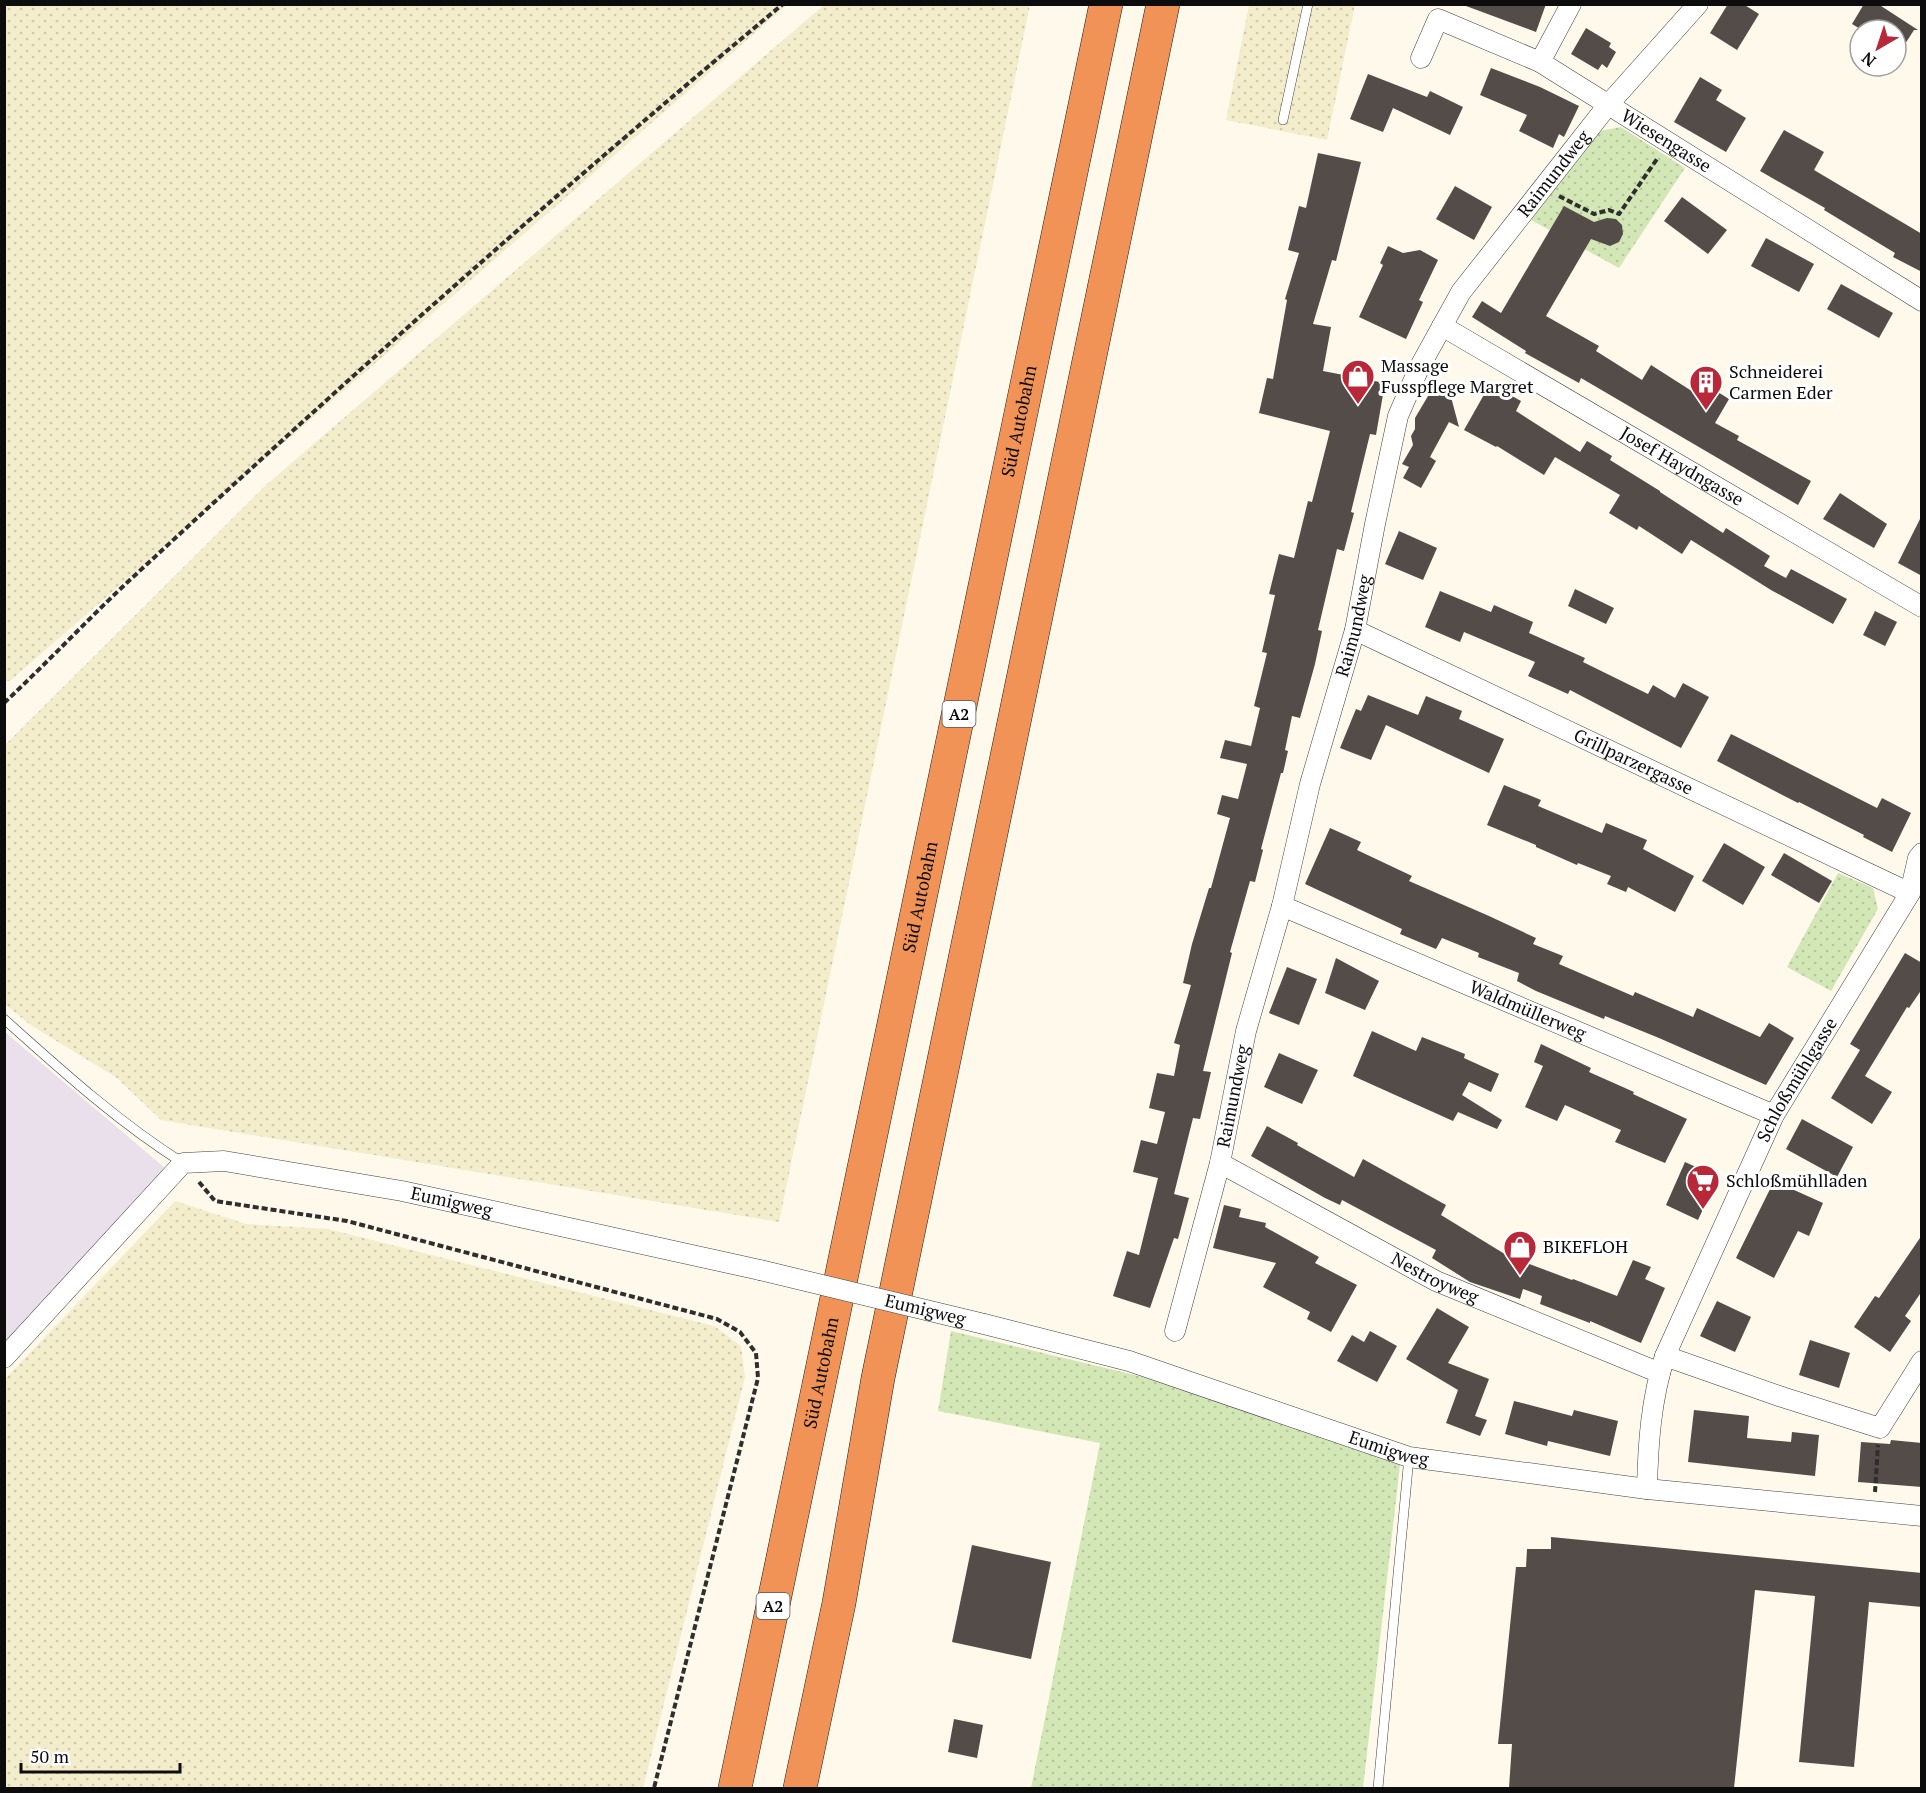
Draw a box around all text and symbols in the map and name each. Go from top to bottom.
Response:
north arrow [1848,18,1908,78]
text: N [1857,47,1880,72]
street label: Wiesengasse [1617,103,1716,177]
street label: Raimundweg [1512,124,1595,221]
place label: Massage Fusspflege Margret [1381,353,1534,398]
shop icon: Massage Fusspflege Margret [1340,358,1376,405]
place label: Schneiderei Carmen Eder [1729,359,1833,404]
street label: Süd Autobahn [995,363,1042,479]
building icon: Schneiderei Carmen Eder [1688,364,1724,411]
street label: Josef Haydngasse [1616,420,1748,511]
street label: Raimundweg [1329,572,1376,679]
road number: A2 [942,701,976,727]
street label: Grillparzergasse [1570,722,1697,800]
street label: Süd Autobahn [896,839,943,955]
street label: Waldmüllerweg [1466,974,1591,1045]
street label: Schloßmühlgasse [1750,1013,1842,1145]
street label: Raimundweg [1210,1042,1254,1149]
supermarket icon: Schloßmühlladen [1685,1163,1721,1210]
place label: Schloßmühlladen [1726,1168,1868,1192]
street label: Eumigweg [409,1180,495,1222]
shop icon: BIKEFLOH [1502,1229,1538,1276]
place label: BIKEFLOH [1543,1234,1628,1258]
street label: Nestroyweg [1387,1246,1483,1308]
street label: Eumigweg [882,1288,969,1330]
street label: Süd Autobahn [797,1314,844,1431]
street label: Eumigweg [1346,1424,1431,1471]
road number: A2 [756,1593,790,1619]
scale bar [21,1736,180,1774]
text: 50 m [30,1744,70,1768]

